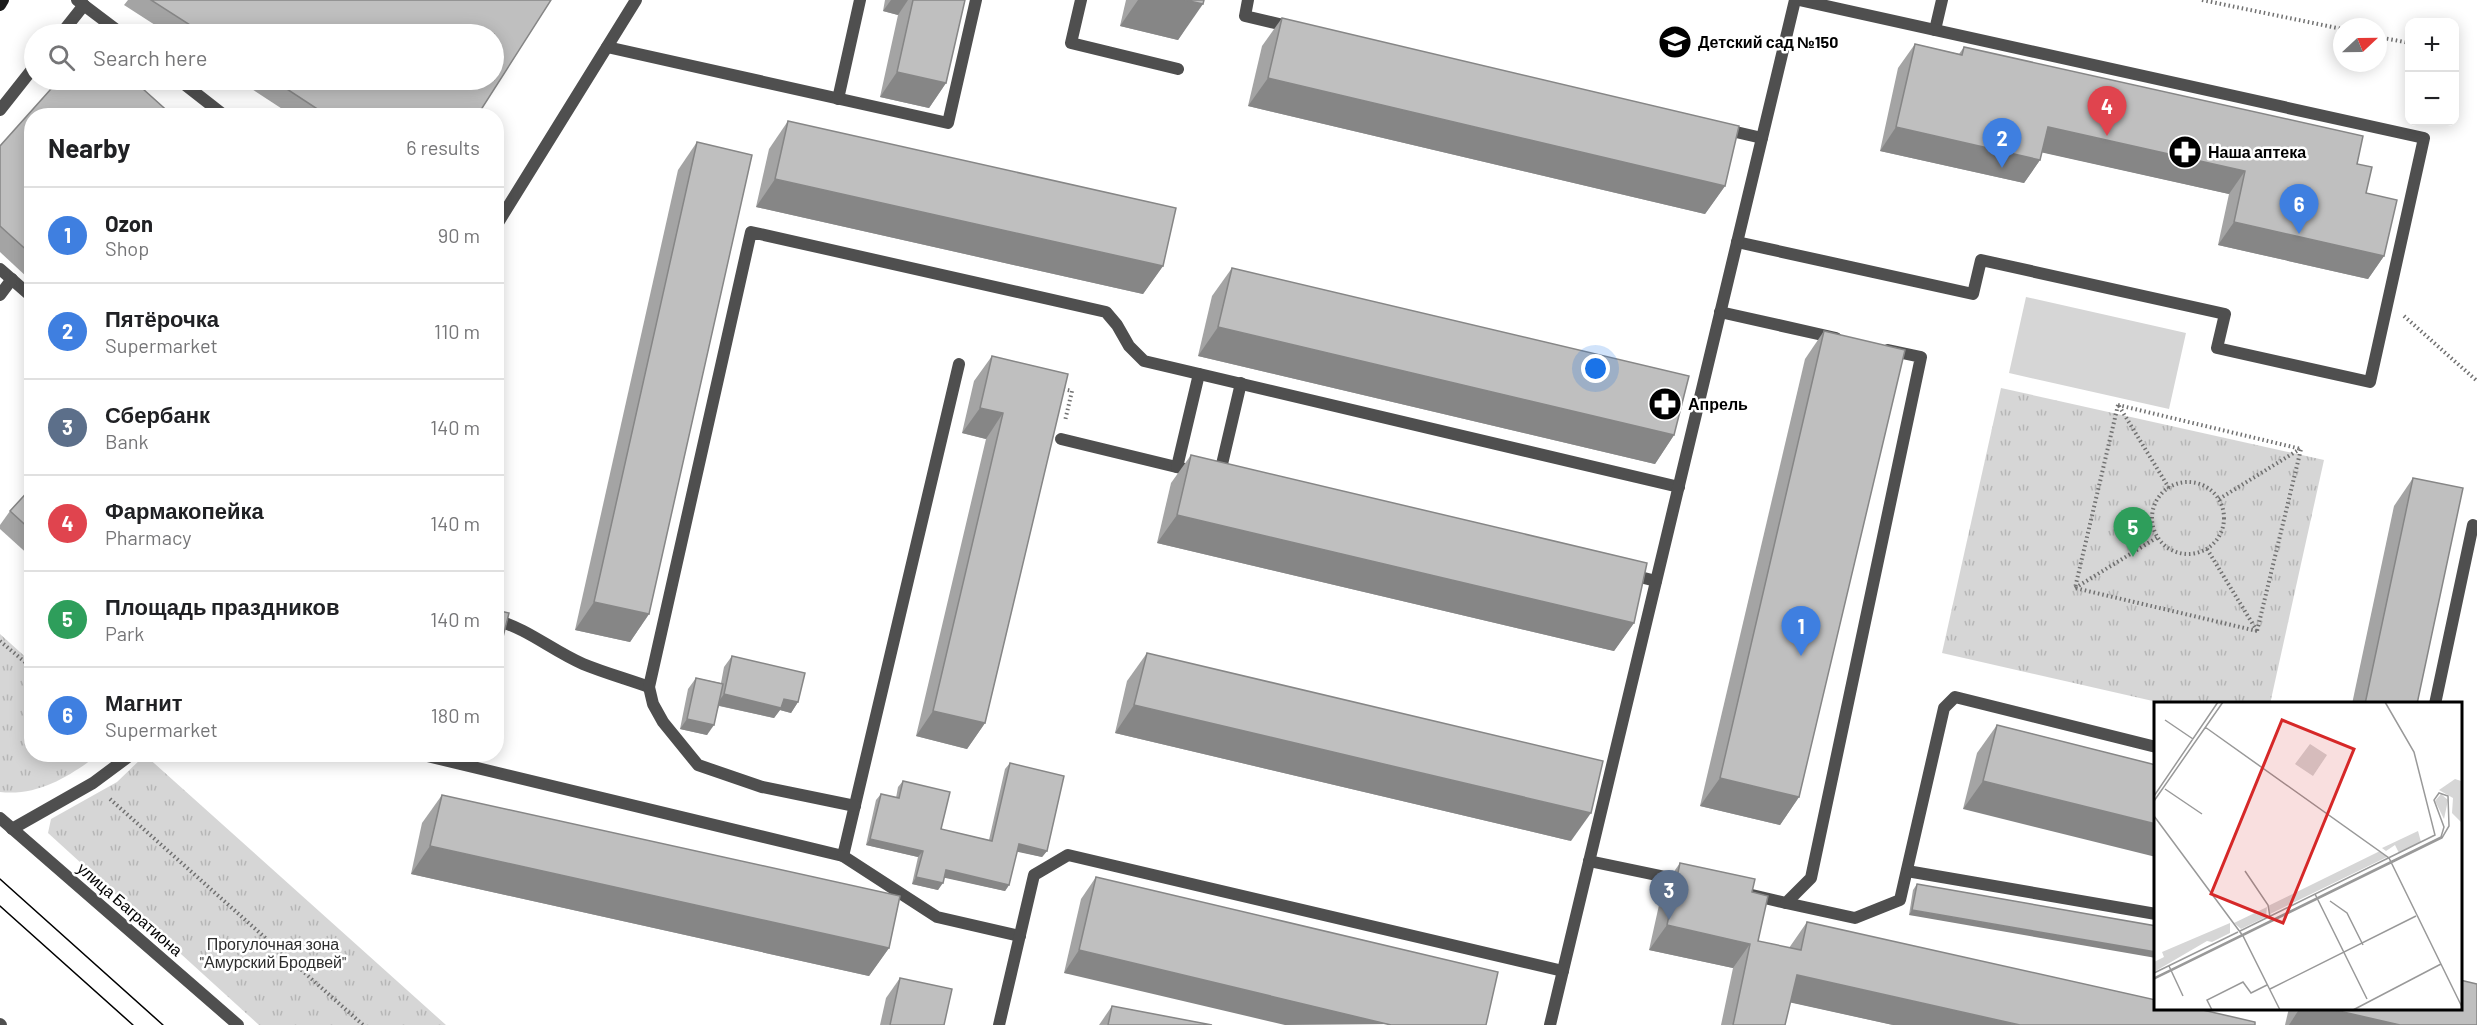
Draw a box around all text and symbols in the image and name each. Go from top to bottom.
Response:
north arrow [2333,18,2387,72]
map controls [2405,18,2459,126]
button: + [2405,18,2459,72]
search box [24,24,504,90]
school or university icon: Детский сад №150 [1657,24,1693,60]
place label: Детский сад №150 [1698,32,1838,51]
icon: search [45,41,78,74]
text: Search here [93,44,207,70]
button: − [2405,72,2459,126]
pin: 4 [2088,86,2126,136]
pin: 2 [1982,118,2022,168]
text: Nearby [48,132,130,163]
pharmacy icon: Наша аптека [2167,134,2203,170]
text: 6 results [406,135,480,159]
place label: Наша аптека [2208,142,2306,161]
pin: 6 [2280,184,2318,234]
text: Ozon [105,210,153,236]
text: 1 [64,223,71,247]
text: 90 m [438,223,480,247]
text: Shop [105,236,149,260]
text: Пятёрочка [105,305,219,331]
text: 2 [62,319,73,343]
text: 110 m [434,319,480,343]
text: Supermarket [105,333,218,357]
your location [1581,354,1610,383]
pharmacy icon: Апрель [1647,386,1683,422]
place label: Апрель [1688,394,1748,413]
text: Сбербанк [105,401,210,427]
text: 3 [62,415,73,439]
text: 140 m [430,415,480,439]
text: Bank [105,429,148,453]
text: Фармакопейка [105,497,264,523]
pin: 5 [2114,508,2152,557]
text: 4 [61,511,74,535]
text: 140 m [430,511,480,535]
text: Pharmacy [105,525,191,549]
text: Площадь праздников [105,593,340,619]
pin: 1 [1782,606,1820,656]
text: 5 [62,607,73,631]
text: 140 m [430,607,480,631]
text: Park [105,621,144,645]
text: Магнит [105,689,183,715]
inset map [2154,702,2462,1010]
text: 6 [62,703,73,727]
text: 180 m [431,703,480,727]
text: Supermarket [105,717,218,741]
street label: улица Багратиона [74,858,187,959]
pin: 3 [1650,870,1688,920]
park label: Прогулочная зона "Амурский Бродвей" [200,934,346,971]

